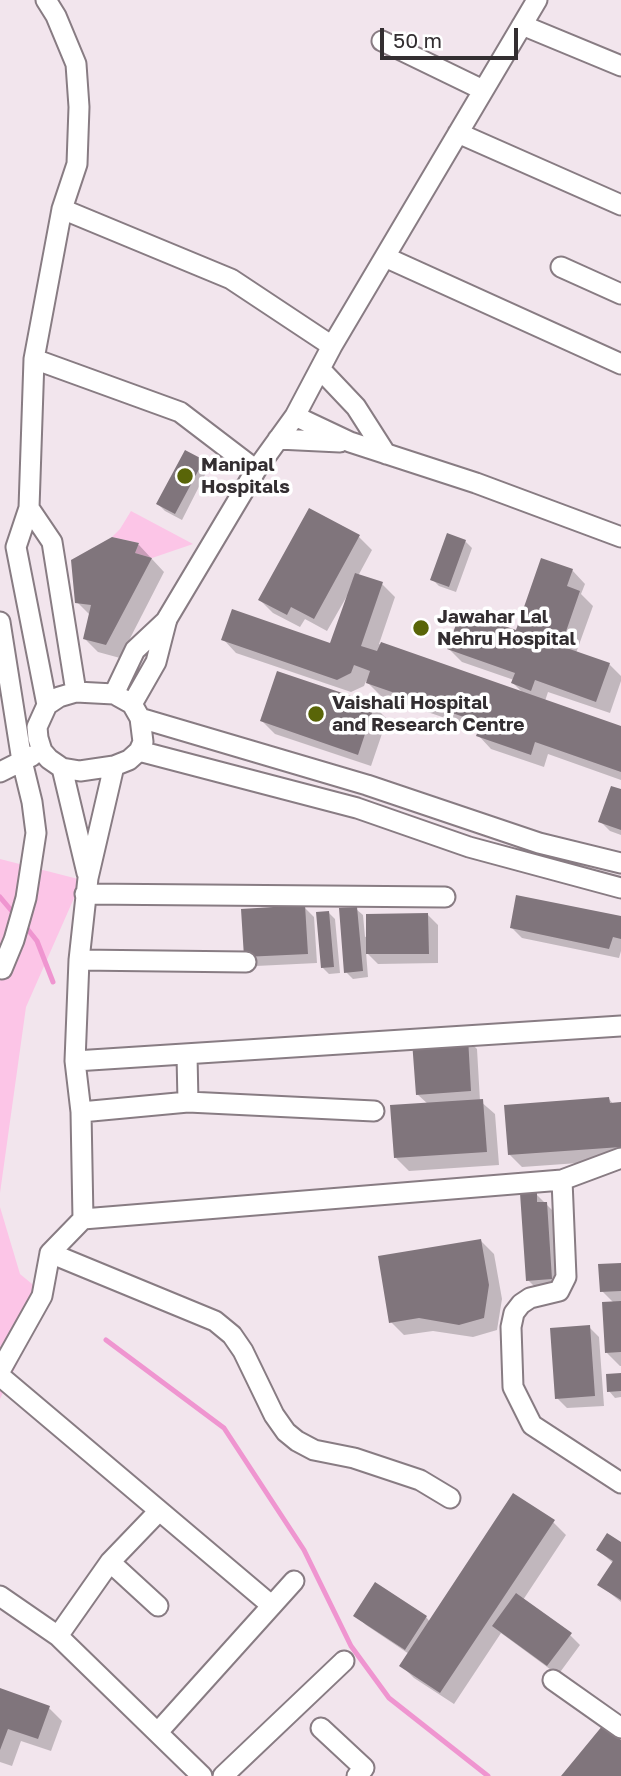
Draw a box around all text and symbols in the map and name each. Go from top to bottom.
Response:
scale bar [383,14,521,58]
text: 50 m [393,27,442,53]
place label: Manipal Hospitals [201,454,290,498]
marker: Manipal Hospitals [175,466,195,486]
place label: Jawahar Lal Nehru Hospital [437,606,576,650]
marker: Jawahar Lal Nehru Hospital [411,618,431,638]
place label: Vaishali Hospital and Research Centre [332,692,524,736]
marker: Vaishali Hospital and Research Centre [306,704,326,724]

